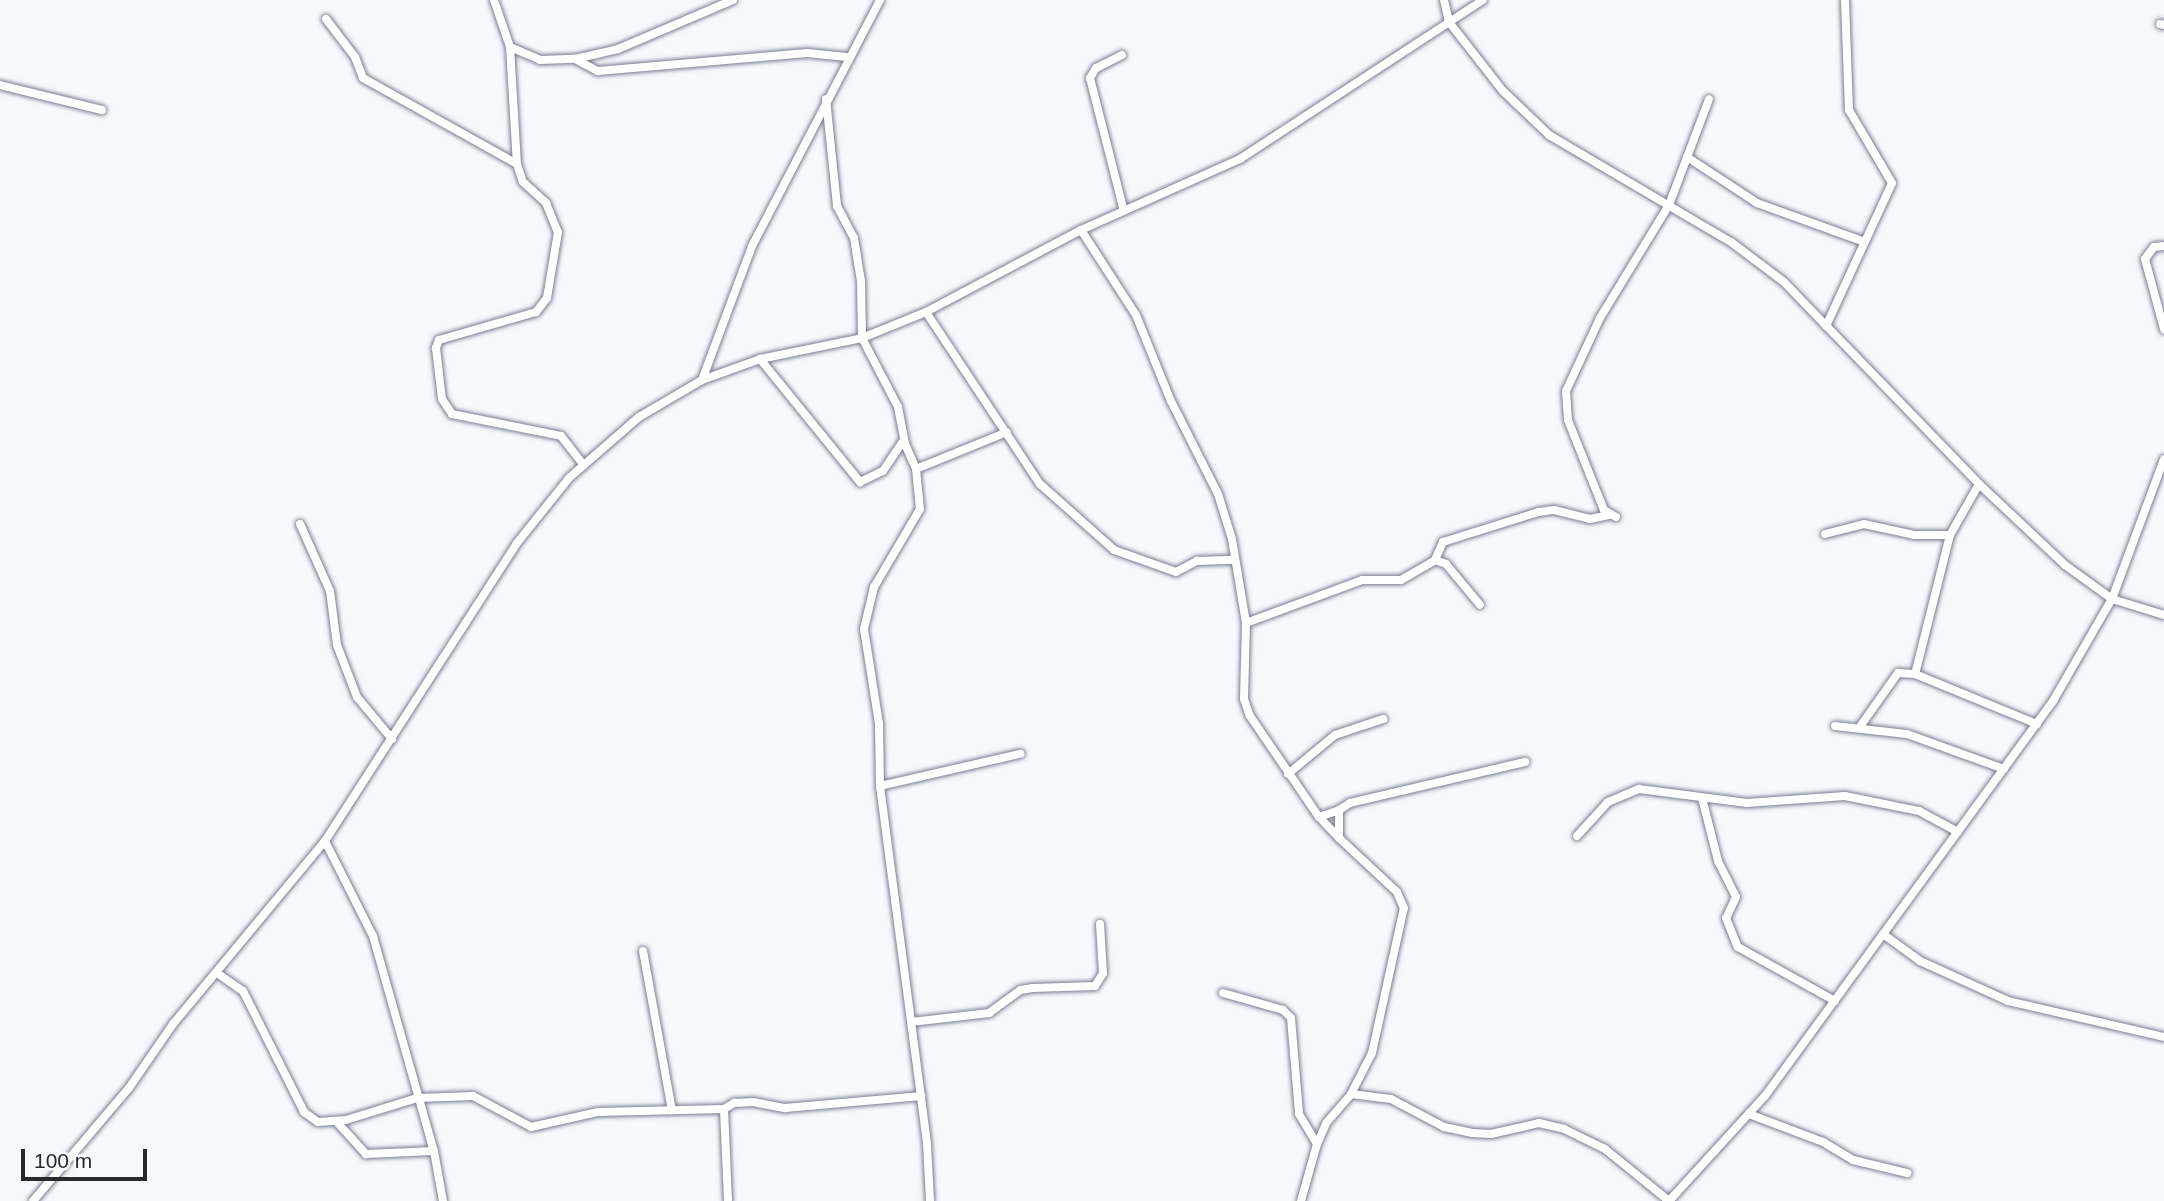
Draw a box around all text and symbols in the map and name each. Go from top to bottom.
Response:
scale bar [24,1134,150,1178]
text: 100 m [34,1149,92,1172]

